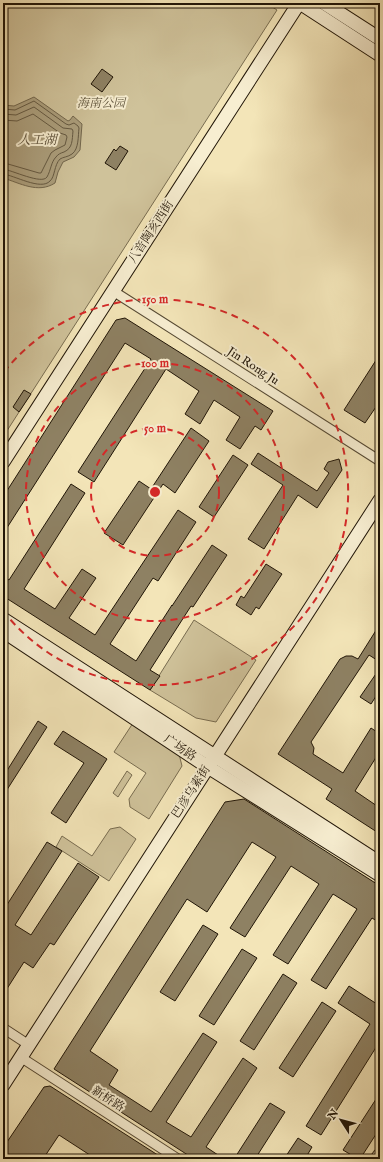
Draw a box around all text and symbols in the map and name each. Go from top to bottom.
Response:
park label: 海南公园 [77,96,127,111]
water label: 人工湖 [17,132,58,149]
street label: 八音陶亥西街 [125,197,177,266]
text: 150 m [142,292,169,307]
street label: Jin Rong Ju [222,343,282,389]
text: 100 m [141,356,170,371]
text: 50 m [144,421,167,436]
centre of rings [148,485,162,499]
street label: 广场路 [161,732,199,764]
street label: 巴彦乌素街 [168,762,214,821]
street label: 新桥路 [89,1083,127,1115]
north arrow [321,1100,361,1140]
text: N [325,1106,342,1123]

